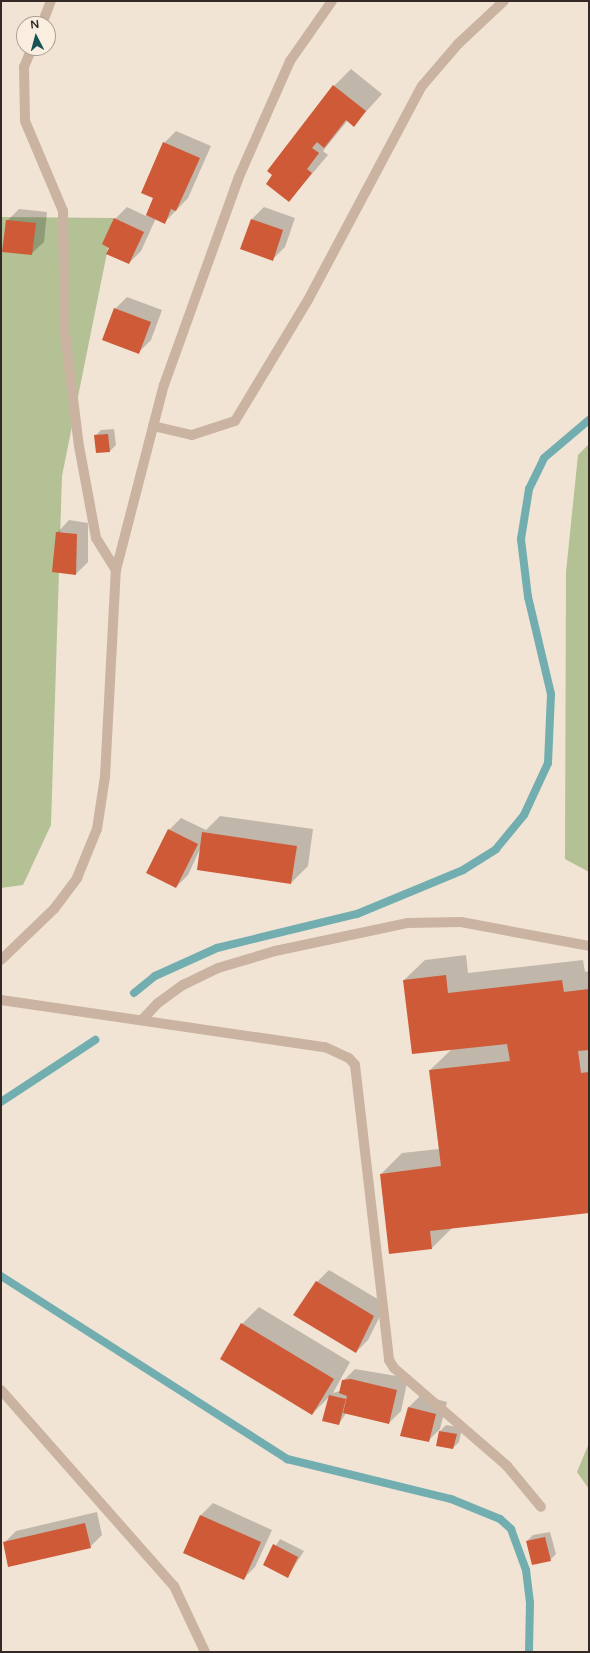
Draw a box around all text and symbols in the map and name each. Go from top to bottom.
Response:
north arrow [16,16,56,56]
text: N [30,18,40,31]

